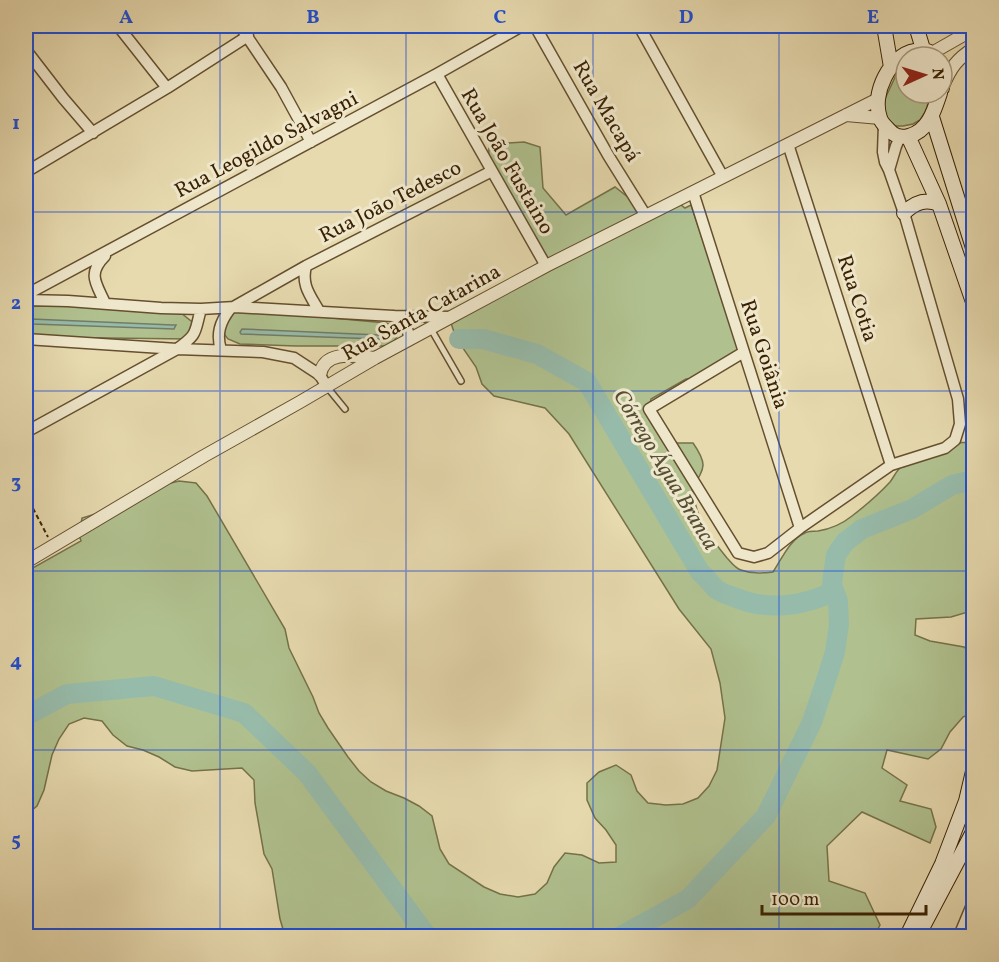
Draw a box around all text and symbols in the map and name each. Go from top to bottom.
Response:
text: A [119,4,133,32]
text: B [306,4,320,32]
text: C [494,4,507,32]
text: D [679,4,693,32]
text: E [867,4,879,32]
north arrow [894,45,954,105]
street label: Rua Macapá [565,55,647,168]
text: N [926,68,948,81]
street label: Rua João Fustaino [453,83,560,240]
street label: Rua Leogildo Salvagni [170,85,363,206]
text: 1 [12,110,20,138]
street label: Rua João Tedesco [314,154,467,251]
street label: Rua Cotia [829,251,884,346]
street label: Rua Santa Catarina [337,258,506,369]
text: 2 [11,290,21,318]
street label: Rua Goiânia [732,296,795,413]
water label: Córrego Água Branca [604,384,725,557]
text: 3 [11,469,21,497]
text: 4 [10,648,22,676]
text: 5 [11,827,21,855]
scale bar [762,878,926,916]
text: 100 m [771,888,820,913]

